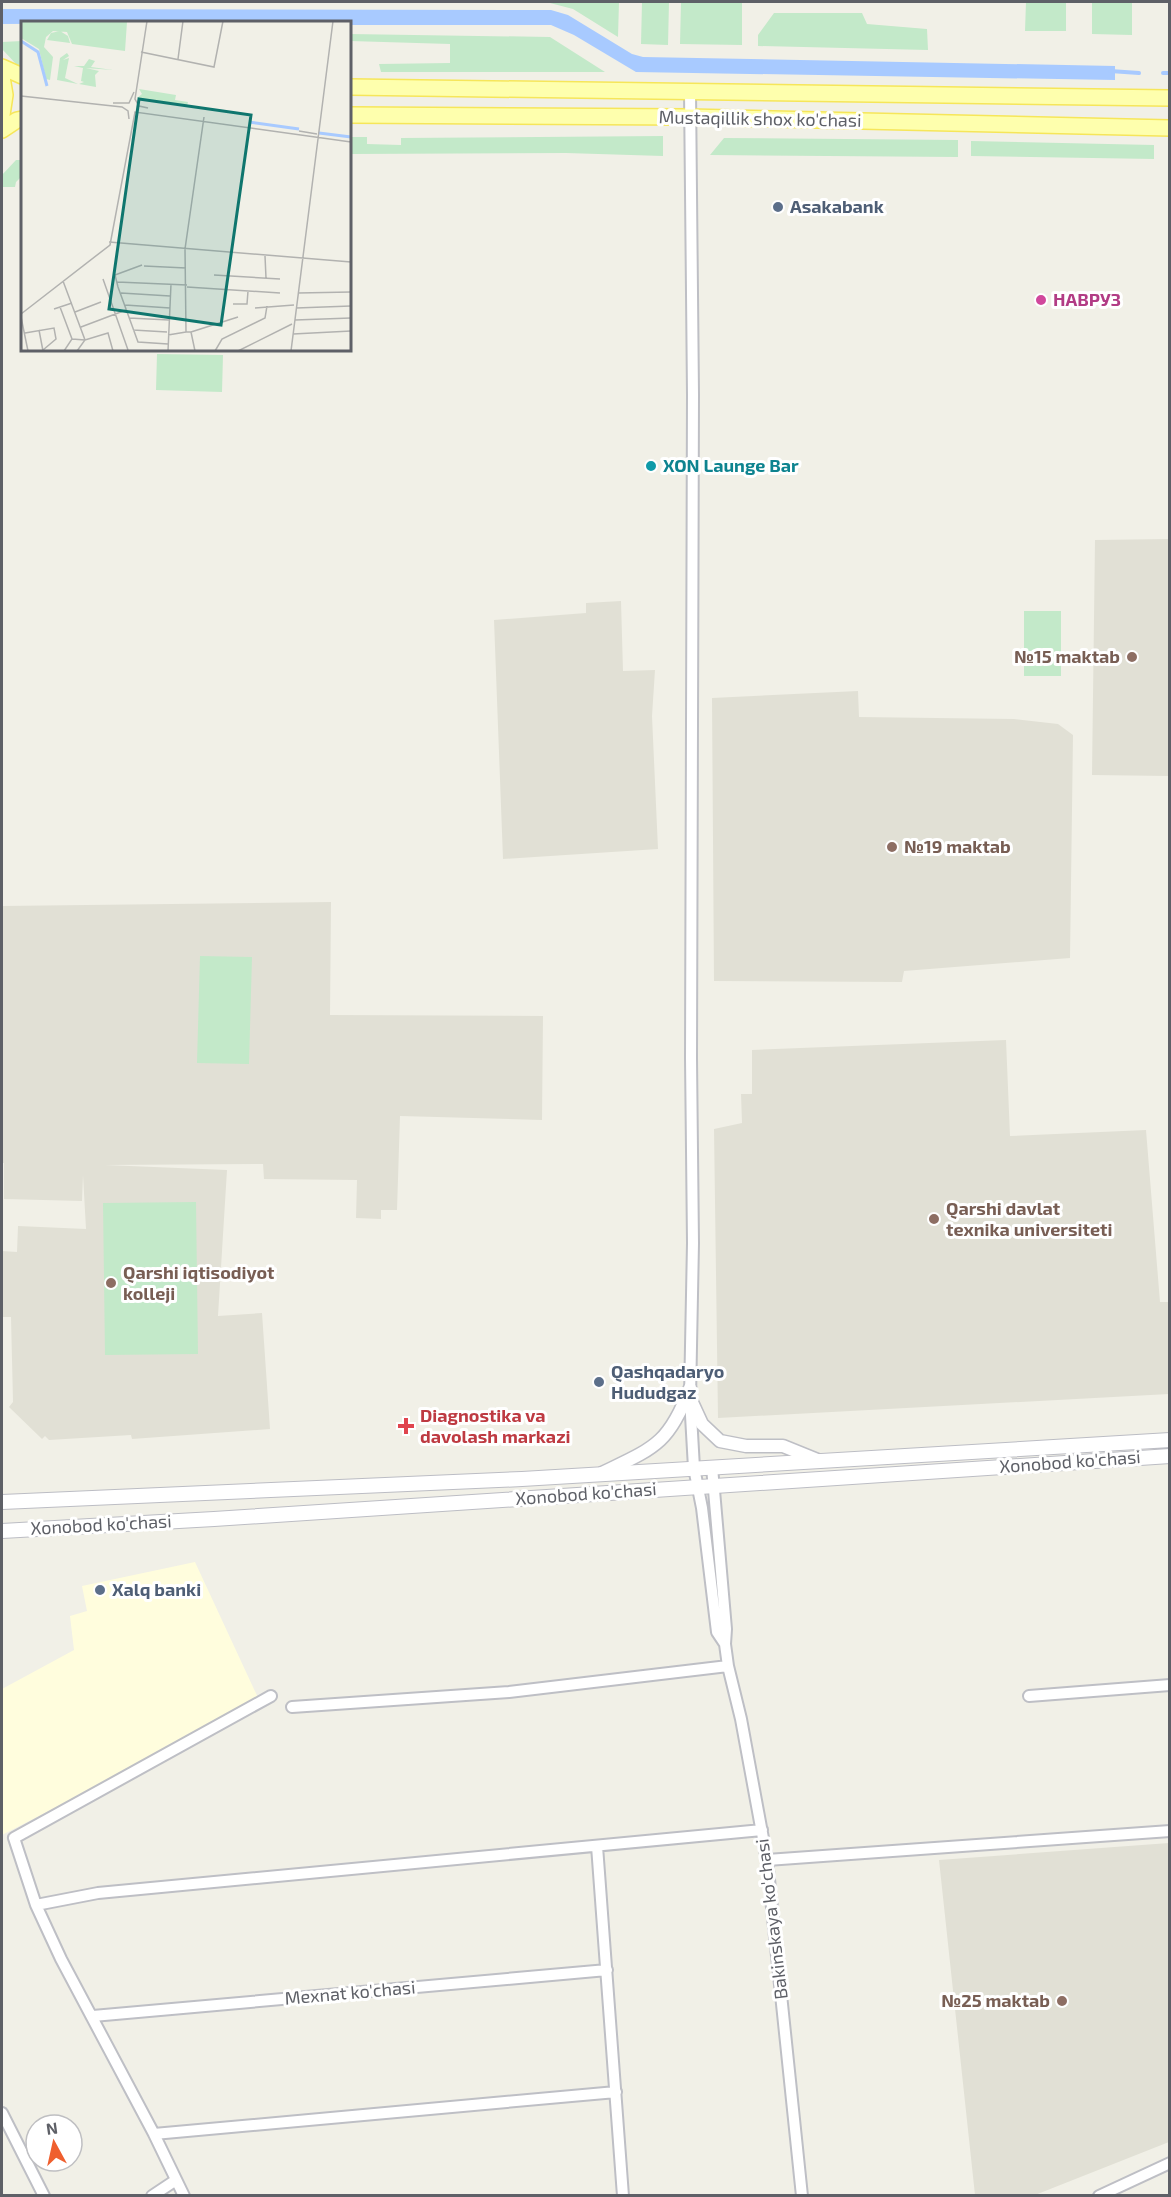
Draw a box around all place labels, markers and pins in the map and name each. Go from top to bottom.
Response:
place label: Asakabank [790,195,884,217]
marker: Asakabank [771,200,785,214]
place label: НАВРУЗ [1053,288,1121,310]
marker: НАВРУЗ [1034,293,1048,307]
place label: XON Launge Bar [663,454,799,476]
marker: XON Launge Bar [644,459,658,473]
place label: №15 maktab [1014,645,1120,667]
marker: №15 maktab [1125,650,1139,664]
place label: №19 maktab [904,835,1011,857]
marker: №19 maktab [885,840,899,854]
place label: Qarshi davlat texnika universiteti [946,1197,1112,1240]
marker: Qarshi davlat texnika universiteti [927,1212,941,1226]
place label: Qarshi iqtisodiyot kolleji [123,1261,275,1304]
marker: Qarshi iqtisodiyot kolleji [104,1276,118,1290]
place label: Qashqadaryo Hududgaz [611,1360,724,1403]
marker: Qashqadaryo Hududgaz [592,1375,606,1389]
place label: Diagnostika va davolash markazi [420,1404,571,1447]
marker: Diagnostika va davolash markazi [397,1417,415,1435]
place label: Xalq banki [112,1578,201,1600]
marker: Xalq banki [93,1583,107,1597]
place label: №25 maktab [941,1989,1050,2011]
marker: №25 maktab [1055,1994,1069,2008]

